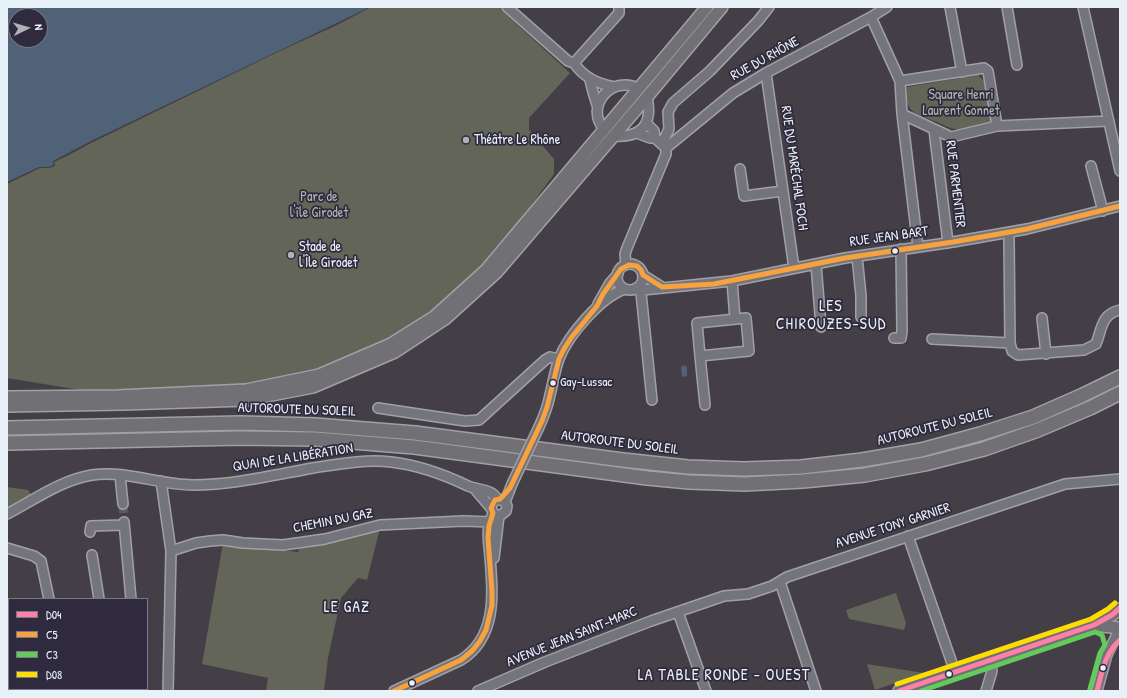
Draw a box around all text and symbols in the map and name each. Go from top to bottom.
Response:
north arrow [8,8,48,48]
text: N [32,24,46,31]
street label: RUE DU RHÔNE [728,33,802,85]
park label: Square Henri Laurent Gonnet [922,87,1000,120]
street label: RUE DU MARÉCHAL FOCH [777,105,811,231]
place label: Théâtre Le Rhône [474,132,560,148]
marker: Théâtre Le Rhône [461,135,471,145]
street label: RUE PARMENTIER [941,139,969,229]
park label: Parc de l'île Girodet [290,189,348,222]
street label: RUE JEAN BART [849,223,929,251]
place label: Stade de l'Île Girodet [299,239,358,272]
unlabelled marker [890,246,900,256]
marker: Stade de l'Île Girodet [286,250,296,260]
district label: LES CHIROUZES-SUD [776,297,886,335]
place label: Gay-Lussac [560,375,612,391]
marker: Gay-Lussac [548,378,558,388]
street label: AUTOROUTE DU SOLEIL [238,400,356,420]
street label: AUTOROUTE DU SOLEIL [876,405,994,449]
street label: AUTOROUTE DU SOLEIL [560,427,680,459]
street label: QUAI DE LA LIBÉRATION [232,440,354,476]
street label: AVENUE TONY GARNIER [833,499,953,553]
street label: CHEMIN DU GAZ [292,505,374,537]
legend [8,598,148,690]
district label: LE GAZ [324,598,370,618]
street label: AVENUE JEAN SAINT-MARC [504,603,640,671]
text: D04 [46,606,62,623]
text: C5 [46,626,58,643]
text: C3 [46,646,58,663]
unlabelled marker [1098,663,1108,673]
text: D08 [46,666,62,683]
district label: LA TABLE RONDE - OUEST [638,666,810,686]
unlabelled marker [944,669,954,679]
unlabelled marker [407,678,417,688]

